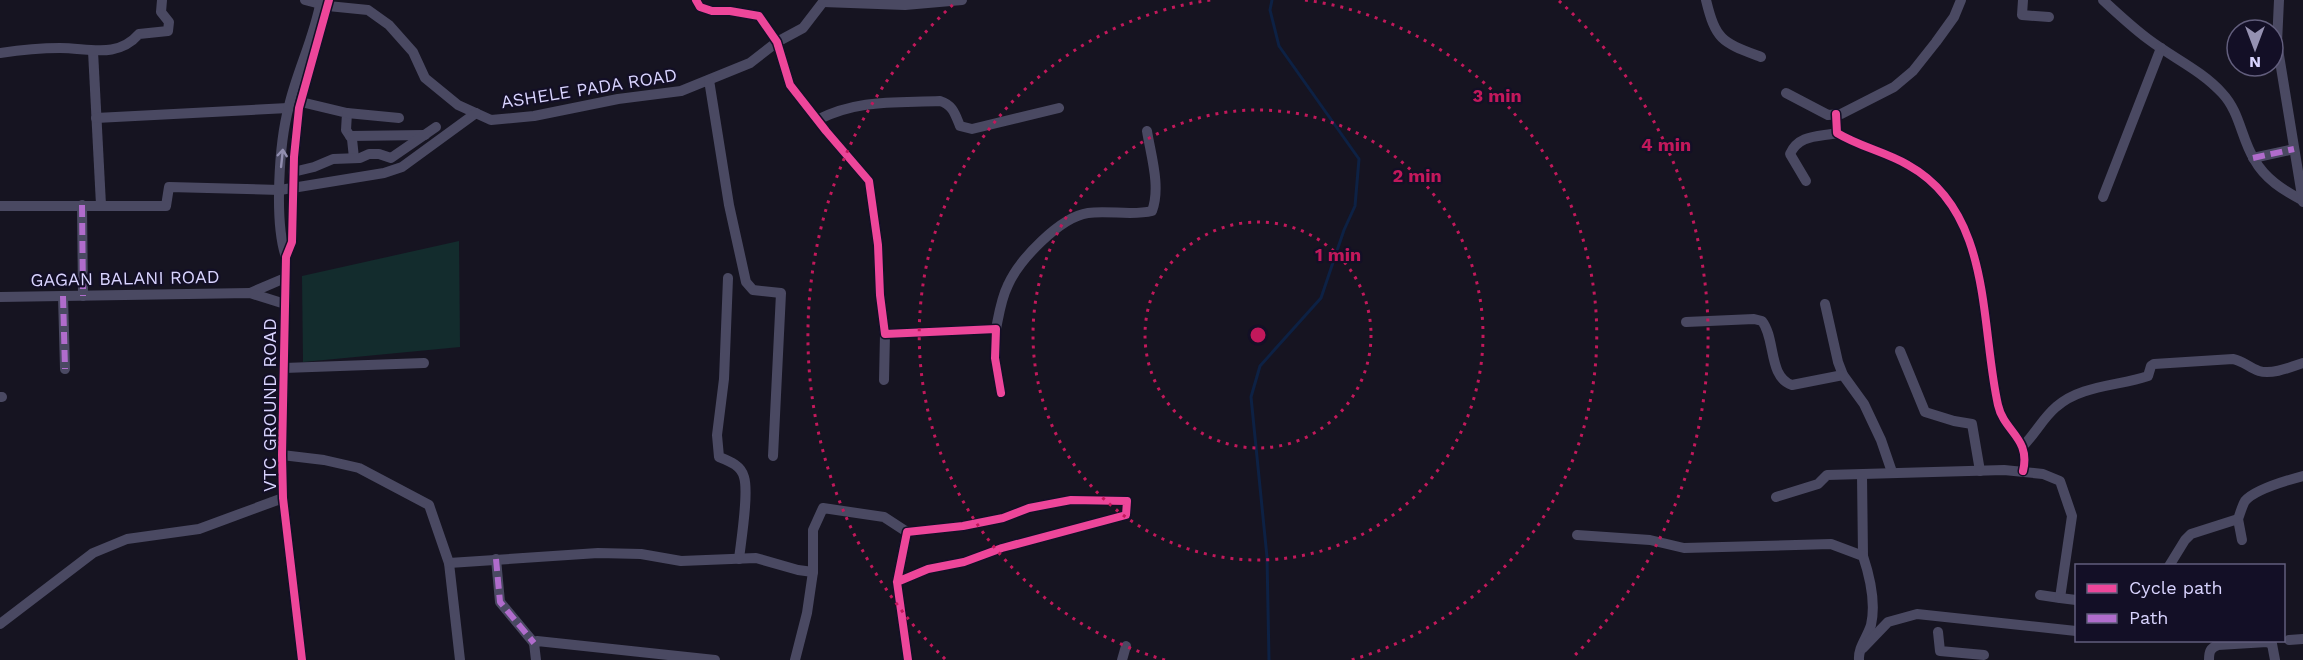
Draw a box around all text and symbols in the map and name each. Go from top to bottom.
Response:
north arrow [2225,18,2285,78]
text: N [2249,53,2261,72]
street label: ASHELE PADA ROAD [499,64,679,112]
text: 3 min [1472,85,1522,106]
text: 4 min [1641,134,1691,155]
one-way arrow [277,149,288,168]
text: 2 min [1392,165,1442,186]
text: 1 min [1315,244,1361,265]
street label: GAGAN BALANI ROAD [30,266,220,290]
street label: VTC GROUND ROAD [259,318,280,492]
centre of rings [1248,325,1268,345]
legend [2075,564,2285,642]
text: Cycle path [2129,577,2223,598]
text: Path [2129,607,2169,628]

